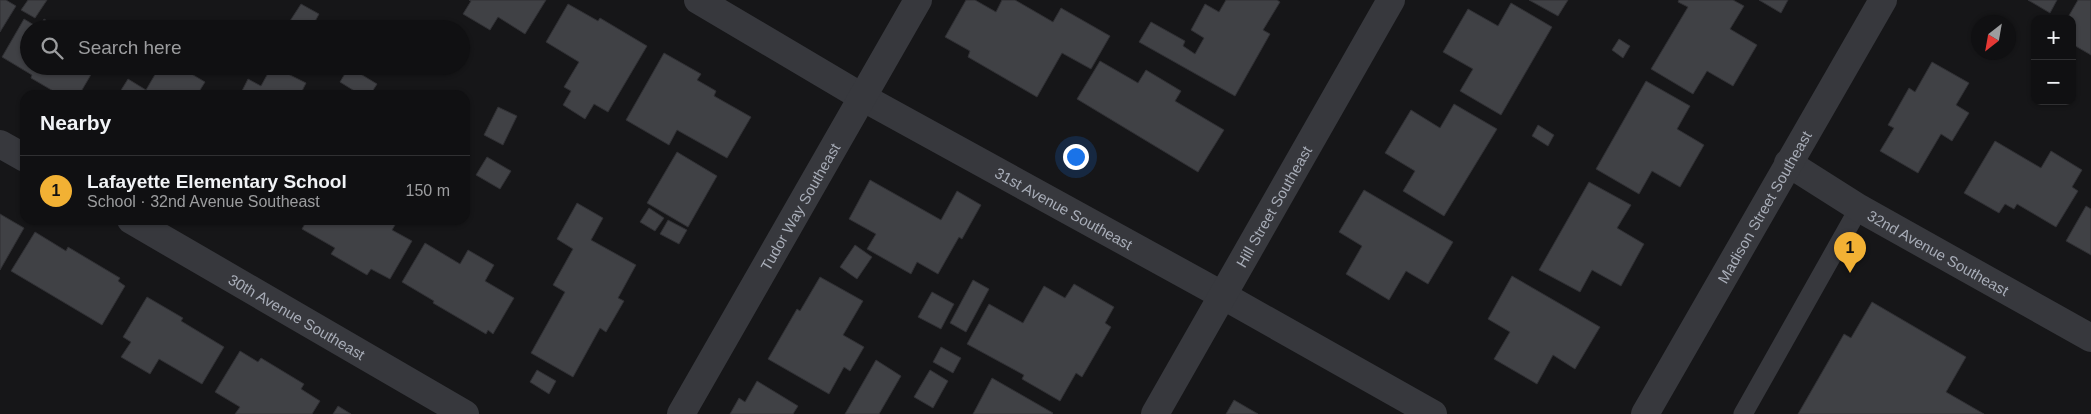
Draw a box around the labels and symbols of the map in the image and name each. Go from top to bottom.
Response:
north arrow [1971,15,2016,60]
street label: Madison Street Southeast [1714,127,1815,286]
street label: Tudor Way Southeast [757,139,843,273]
street label: Hill Street Southeast [1232,142,1315,270]
your location [1063,144,1089,170]
street label: 31st Avenue Southeast [992,163,1136,253]
street label: 32nd Avenue Southeast [1865,206,2013,299]
pin: 1 [1834,232,1866,273]
street label: 30th Avenue Southeast [226,270,369,363]

